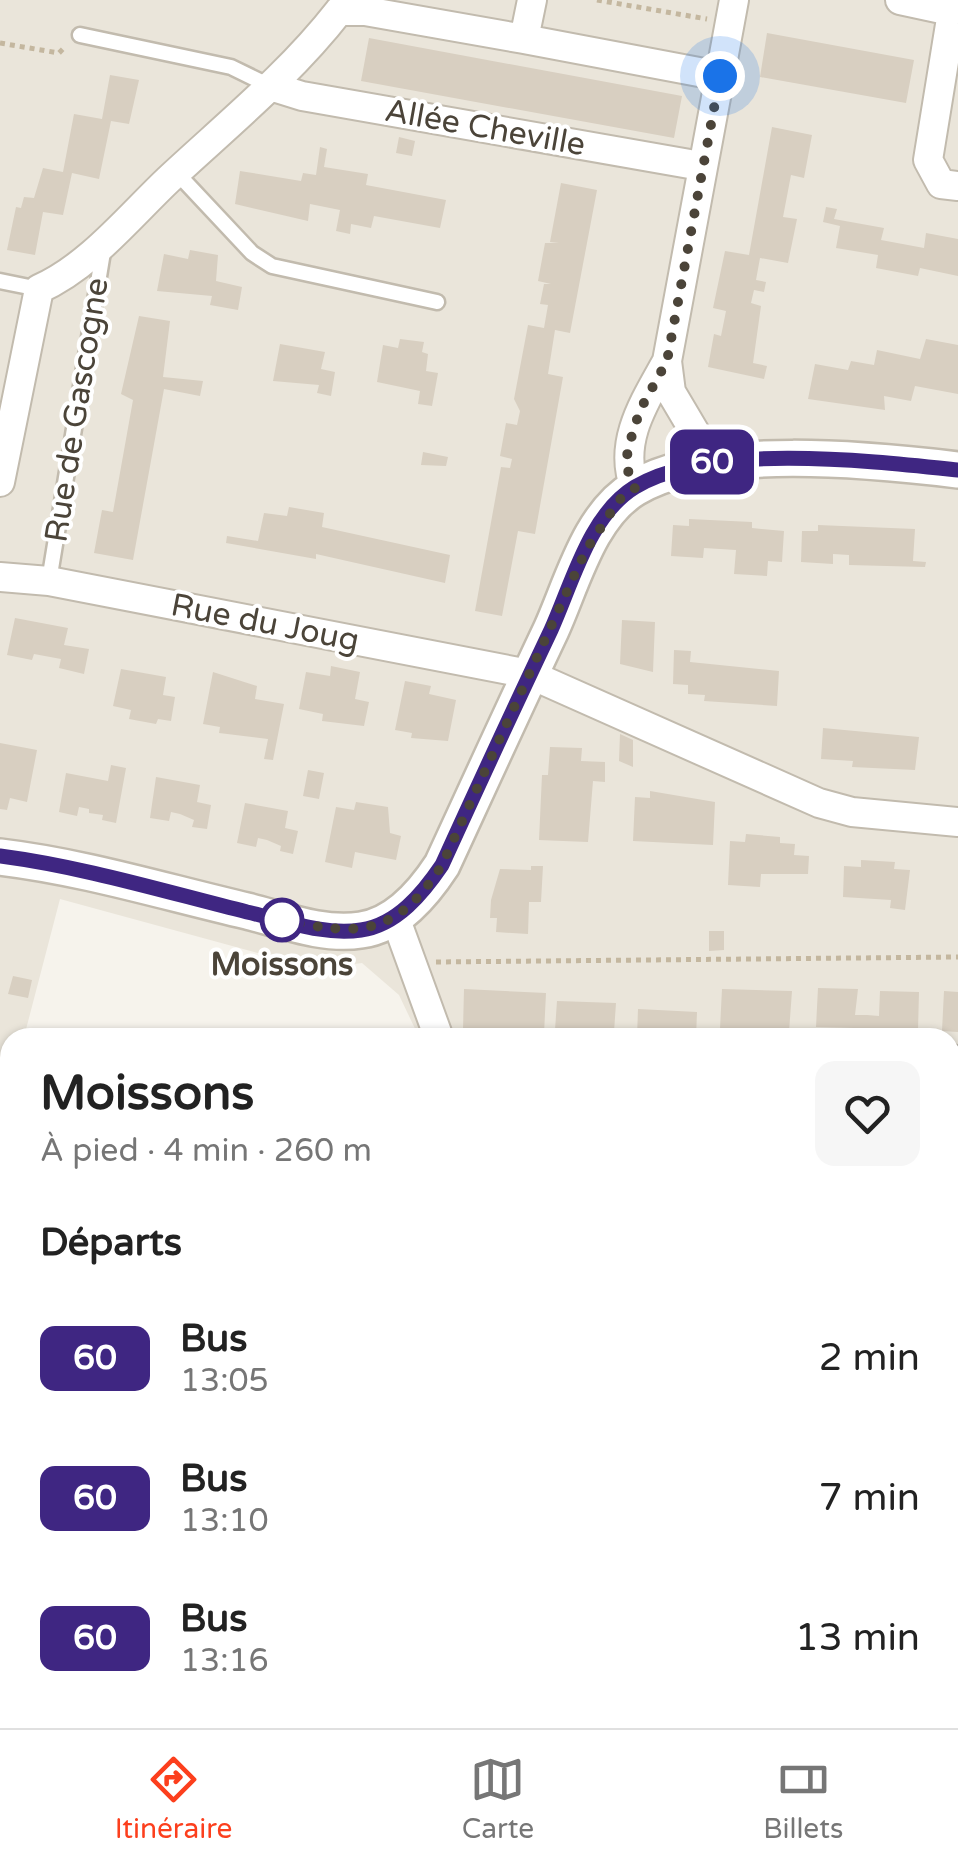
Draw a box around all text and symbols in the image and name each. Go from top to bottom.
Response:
your location [695,51,745,101]
street label: Allée Cheville [382,92,588,164]
street label: Rue de Gascogne [37,275,117,545]
line badge: 60 [667,430,757,494]
text: 60 [690,441,734,483]
street label: Rue du Joug [168,586,362,660]
marker: Moissons [261,899,303,941]
place label: Moissons [211,946,353,984]
button: heart [815,1061,920,1166]
text: Moissons [40,1065,254,1123]
text: À pied · 4 min · 260 m [40,1132,372,1170]
text: Départs [40,1220,182,1266]
text: Bus [180,1316,247,1362]
text: 2 min [819,1335,920,1381]
text: 60 [73,1337,117,1379]
text: 13:05 [180,1362,269,1400]
text: Bus [180,1456,247,1502]
text: 7 min [819,1475,920,1521]
text: 60 [73,1477,117,1519]
text: 13:10 [180,1502,269,1540]
text: Bus [180,1596,247,1642]
text: 13 min [795,1615,920,1661]
text: 60 [73,1617,117,1659]
text: 13:16 [180,1642,269,1680]
tab: Itinéraire [115,1752,232,1846]
tab: Carte [462,1752,534,1846]
tab: Billets [763,1752,843,1846]

